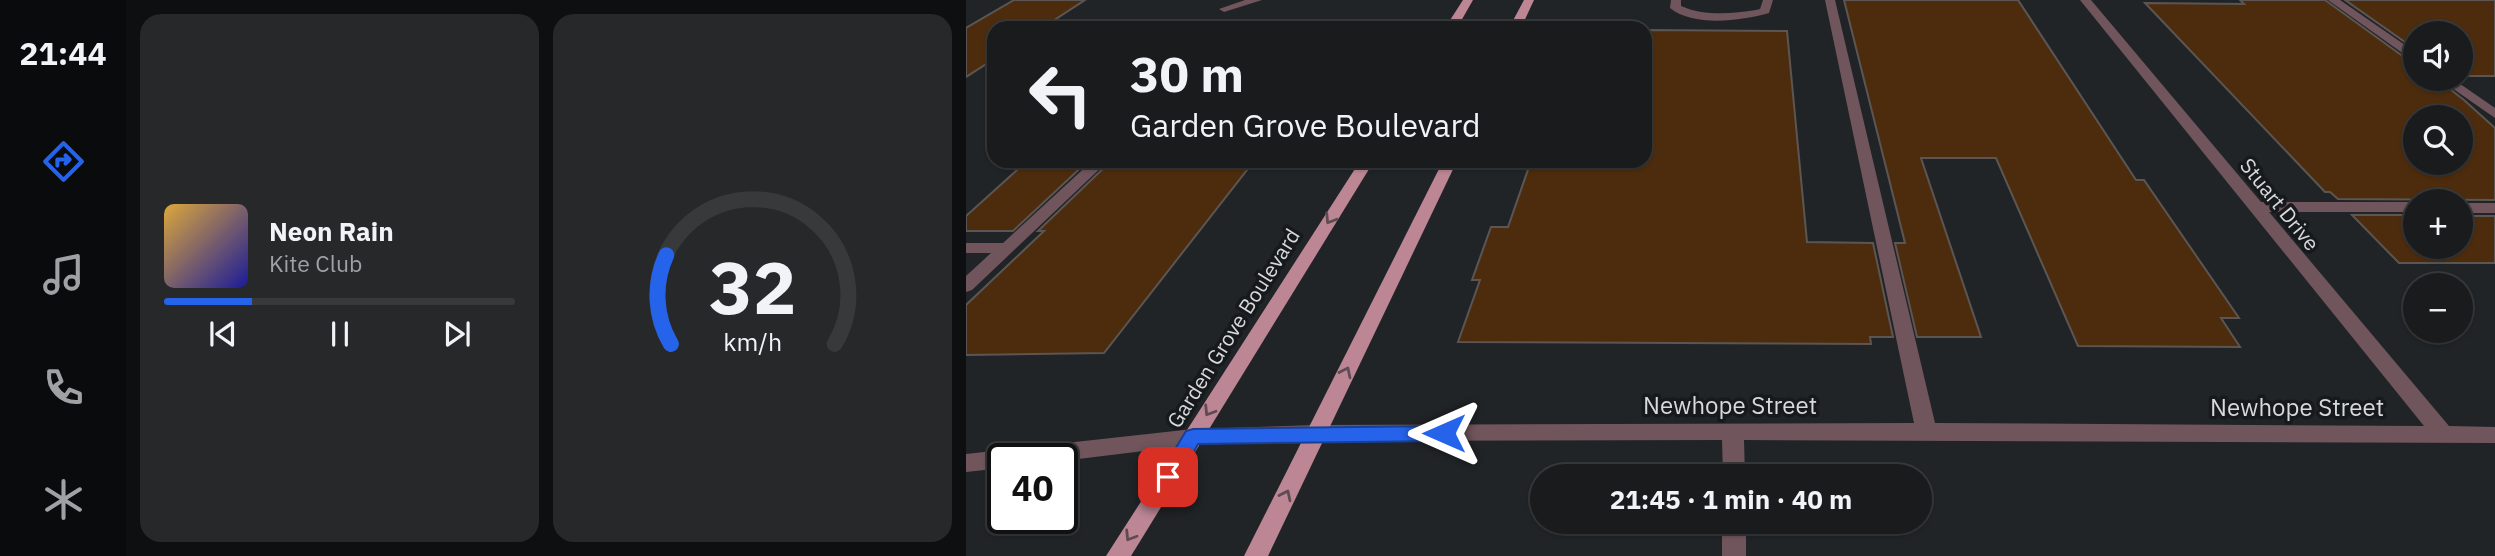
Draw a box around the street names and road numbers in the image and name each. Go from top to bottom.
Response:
street label: Stuart Drive [2234,152,2326,256]
street label: Garden Grove Boulevard [1160,223,1306,433]
street label: Newhope Street [1643,389,1817,421]
street label: Newhope Street [2210,391,2384,423]

